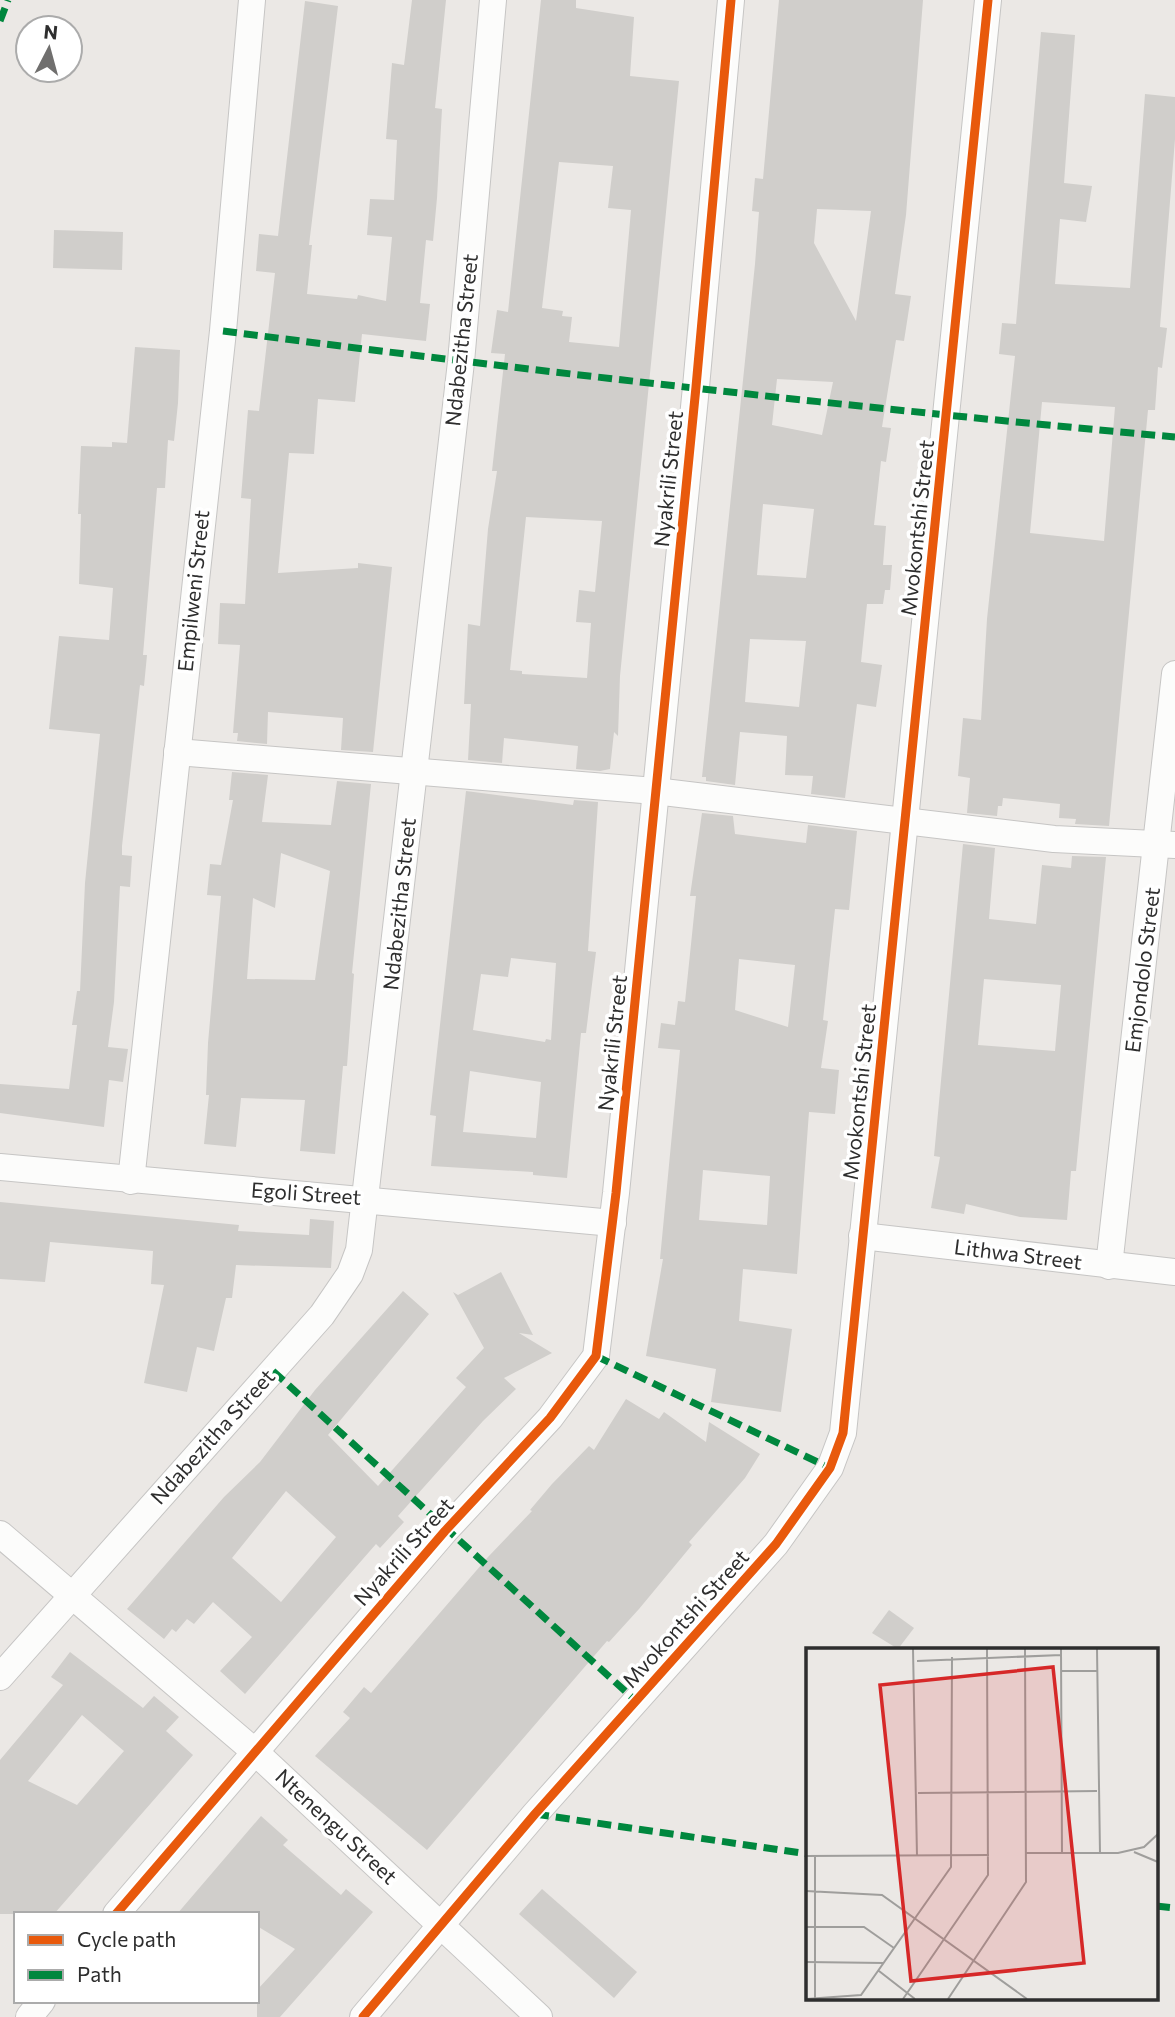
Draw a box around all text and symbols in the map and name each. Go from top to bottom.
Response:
north arrow [14,14,84,84]
text: N [43,19,59,44]
street label: Ndabezitha Street [439,252,482,427]
street label: Nyakrili Street [648,410,687,548]
street label: Mvokontshi Street [895,439,938,617]
street label: Empilweni Street [172,509,213,673]
street label: Ndabezitha Street [377,816,420,991]
street label: Emjondolo Street [1119,886,1164,1054]
street label: Nyakrili Street [592,974,631,1112]
street label: Mvokontshi Street [837,1003,880,1181]
street label: Egoli Street [250,1176,362,1209]
street label: Lithwa Street [953,1233,1084,1274]
street label: Ndabezitha Street [145,1363,279,1509]
street label: Nyakrili Street [348,1492,458,1610]
street label: Mvokontshi Street [616,1544,753,1692]
inset map [806,1648,1158,2000]
street label: Ntenengu Street [271,1763,403,1889]
legend [14,1912,259,2003]
text: Cycle path [77,1926,176,1951]
text: Path [77,1961,122,1986]

